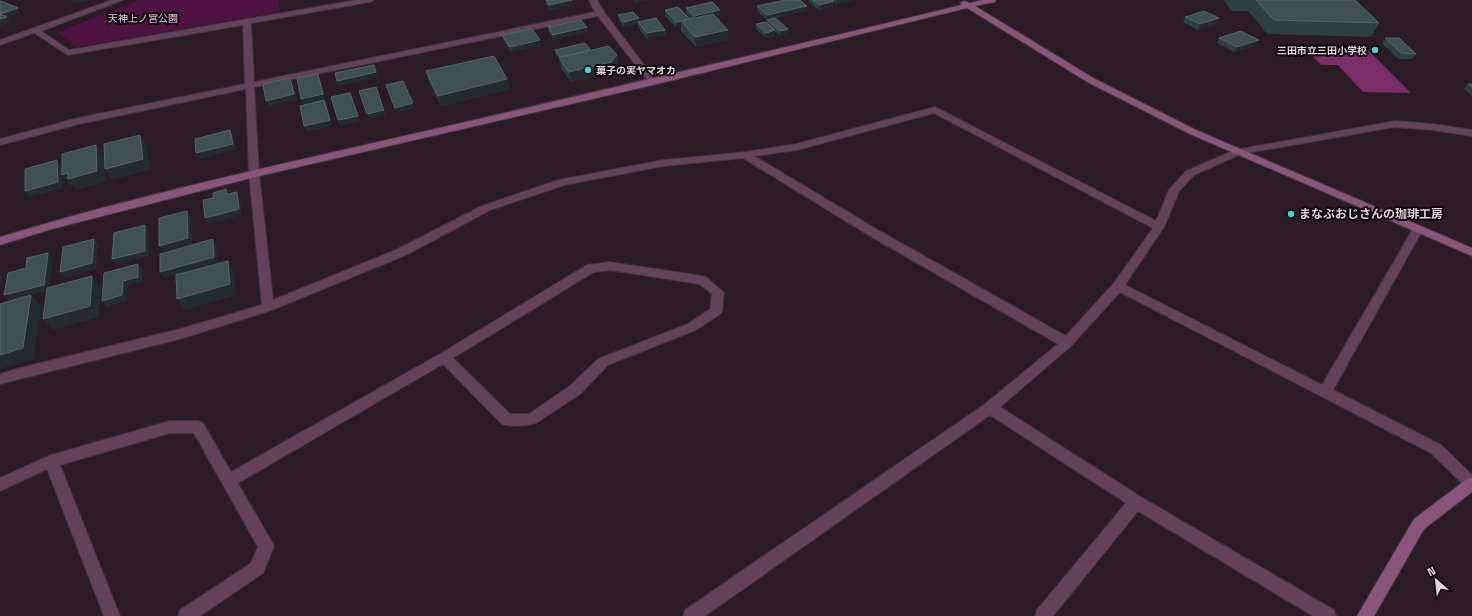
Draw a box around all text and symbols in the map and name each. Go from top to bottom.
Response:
park label: 天神上ノ宮公園 [108,12,178,25]
place label: 三田市立三田小学校 [1277,44,1367,57]
marker: 三田市立三田小学校 [1370,45,1380,55]
place label: 菓子の実ヤマオカ [596,64,676,77]
marker: 菓子の実ヤマオカ [583,65,593,75]
place label: まなぶおじさんの珈琲工房 [1299,206,1443,222]
marker: まなぶおじさんの珈琲工房 [1286,209,1296,219]
north arrow [1416,560,1456,600]
text: N [1425,563,1438,579]

